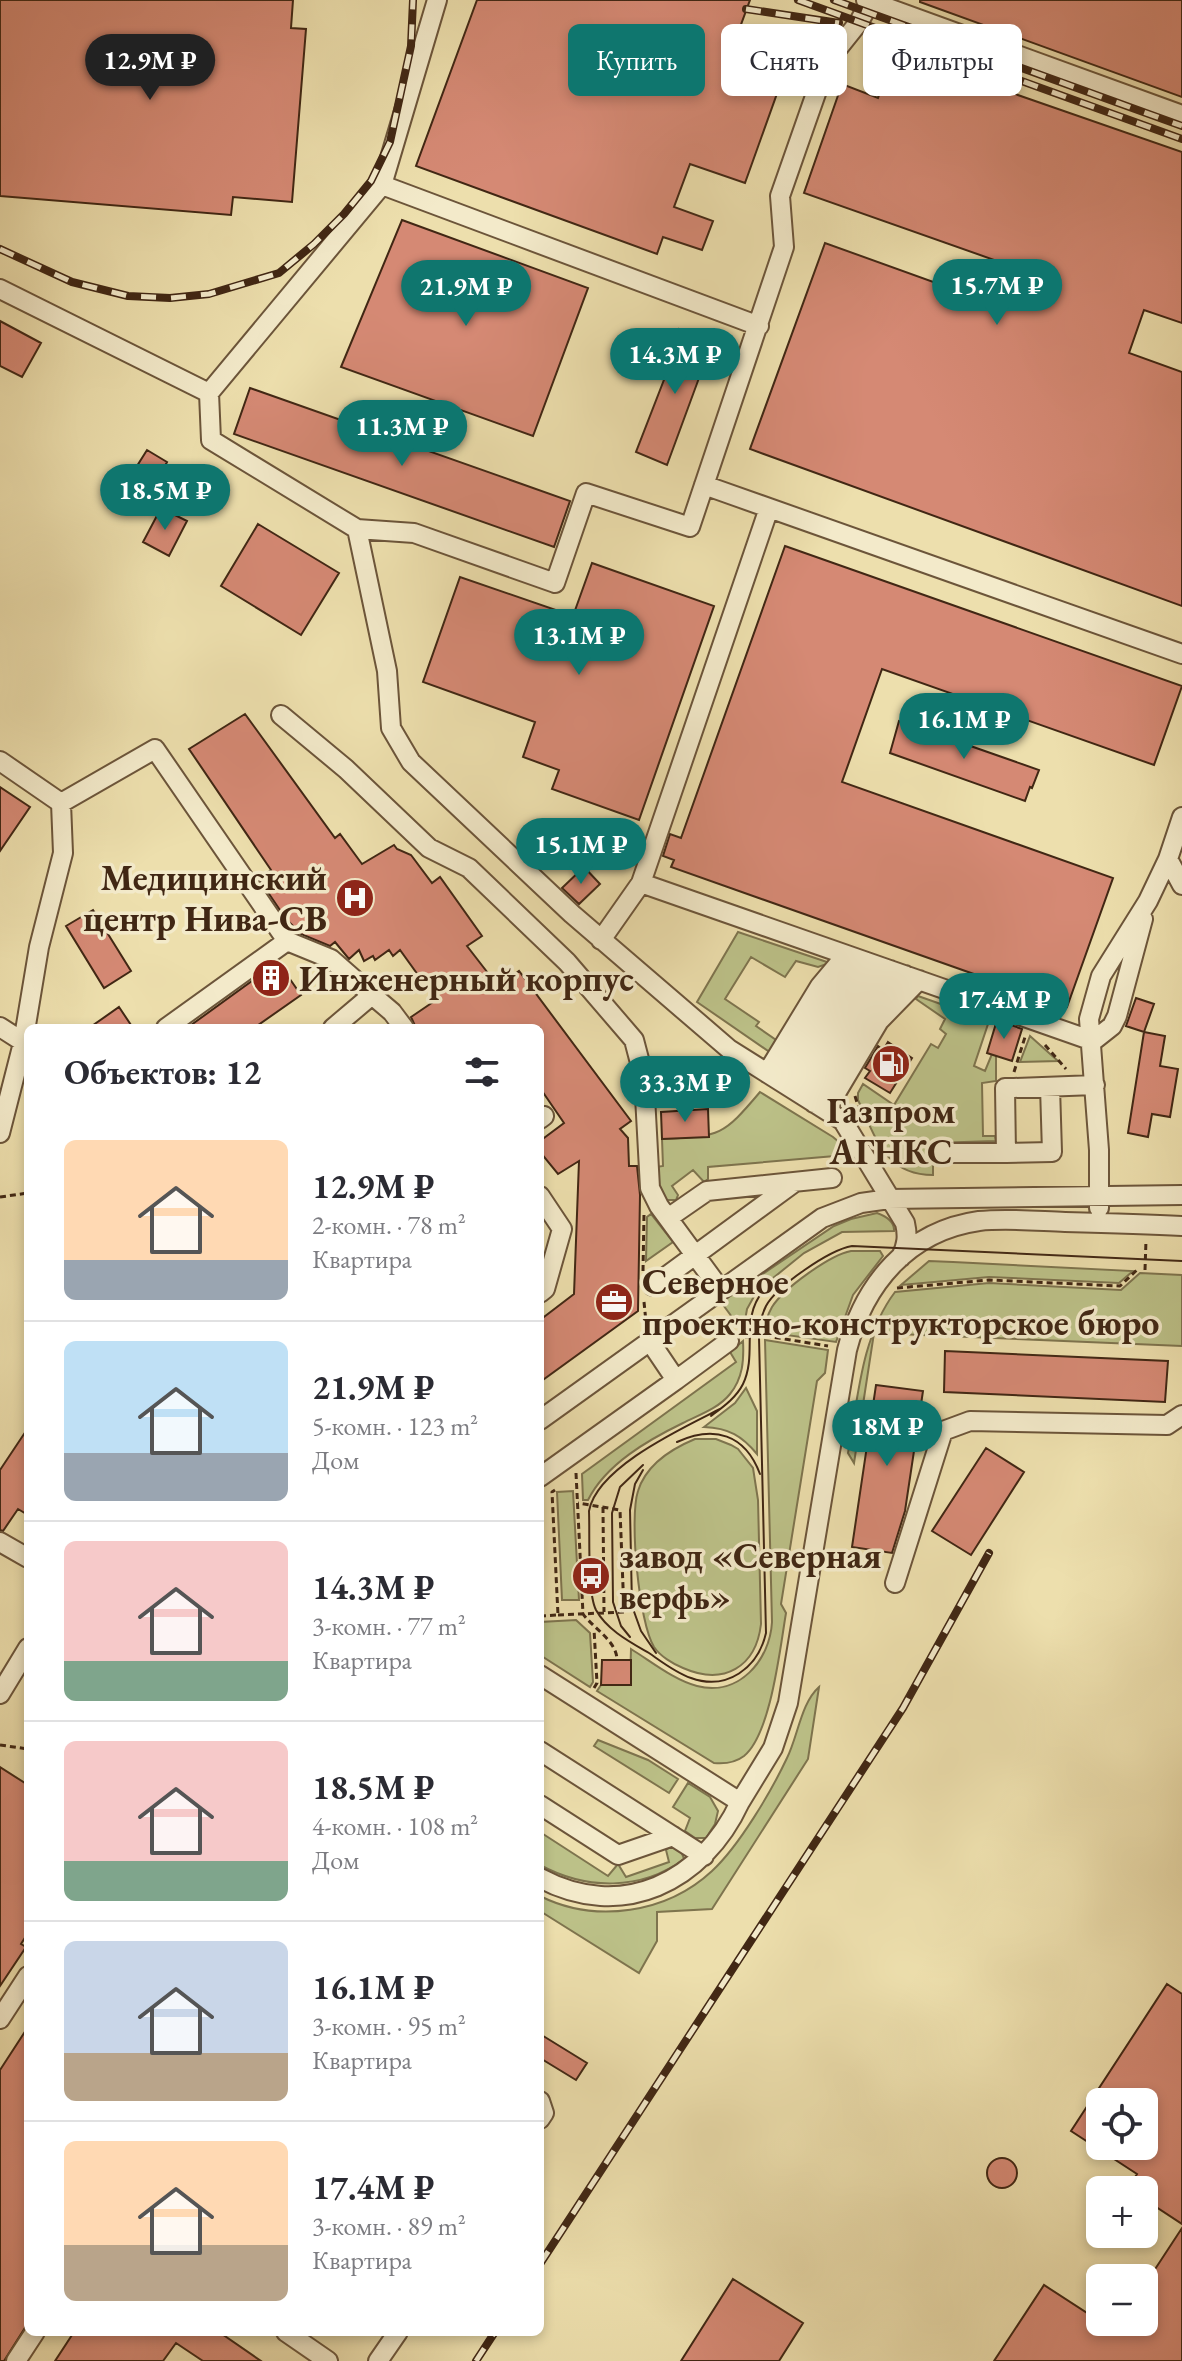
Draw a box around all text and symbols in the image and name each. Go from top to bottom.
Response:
chip: Купить [568,24,705,96]
chip: Снять [721,24,847,96]
chip: Фильтры [863,24,1022,96]
pin: 12.9M ₽ [76,34,224,102]
text: 12.9M ₽ [103,43,197,77]
pin: 15.7M ₽ [923,259,1071,327]
pin: 21.9M ₽ [392,260,540,328]
text: 15.7M ₽ [950,268,1044,302]
text: 21.9M ₽ [419,269,513,303]
pin: 14.3M ₽ [601,328,749,396]
text: 14.3M ₽ [628,337,722,371]
pin: 11.3M ₽ [328,400,476,468]
text: 11.3M ₽ [355,409,449,443]
pin: 18.5M ₽ [91,464,239,532]
text: 18.5M ₽ [118,473,212,507]
pin: 13.1M ₽ [505,609,653,677]
text: 13.1M ₽ [532,618,626,652]
pin: 16.1M ₽ [890,693,1038,761]
text: 16.1M ₽ [917,702,1011,736]
pin: 15.1M ₽ [507,818,655,886]
text: 15.1M ₽ [534,827,628,861]
place label: Медицинский центр Нива-СВ [83,854,327,942]
hospital icon: Медицинский центр Нива-СВ [334,877,376,919]
place label: Инженерный корпус [299,955,634,1002]
building icon: Инженерный корпус [250,957,292,999]
pin: 17.4M ₽ [930,973,1078,1041]
text: 17.4M ₽ [957,982,1051,1016]
fuel station icon: Газпром АГНКС [870,1043,912,1085]
text: Объектов: 12 [64,1050,261,1094]
icon: filters [460,1050,504,1094]
pin: 33.3M ₽ [611,1056,759,1124]
text: 33.3M ₽ [638,1065,732,1099]
place label: Газпром АГНКС [826,1087,956,1175]
text: 12.9M ₽ [312,1164,435,1208]
icon: home [128,1172,224,1268]
text: 2-комн. · 78 m² [312,1208,466,1242]
text: Квартира [312,1242,412,1276]
place label: Северное проектно-конструкторское бюро [642,1258,1159,1346]
office icon: Северное проектно-конструкторское бюро [593,1281,635,1323]
text: 21.9M ₽ [312,1365,435,1409]
icon: home [128,1373,224,1469]
pin: 18M ₽ [831,1400,943,1468]
text: 5-комн. · 123 m² [312,1409,478,1443]
text: 18M ₽ [850,1409,924,1443]
text: Дом [312,1443,359,1477]
place label: завод «Северная верфь» [619,1532,882,1620]
bus stop icon: завод «Северная верфь» [570,1555,612,1597]
text: 14.3M ₽ [312,1565,435,1609]
icon: home [128,1573,224,1669]
text: 3-комн. · 77 m² [312,1609,466,1643]
text: Квартира [312,1643,412,1677]
text: 18.5M ₽ [312,1765,435,1809]
icon: home [128,1773,224,1869]
text: 4-комн. · 108 m² [312,1809,478,1843]
text: Дом [312,1843,359,1877]
text: 16.1M ₽ [312,1965,435,2009]
icon: home [128,1973,224,2069]
text: 3-комн. · 95 m² [312,2009,466,2043]
text: Квартира [312,2043,412,2077]
map controls [1086,2088,1158,2336]
button: locate [1086,2088,1158,2160]
text: 17.4M ₽ [312,2165,435,2209]
icon: home [128,2173,224,2269]
button: + [1086,2176,1158,2248]
text: 3-комн. · 89 m² [312,2209,466,2243]
text: Квартира [312,2243,412,2277]
button: − [1086,2264,1158,2336]

